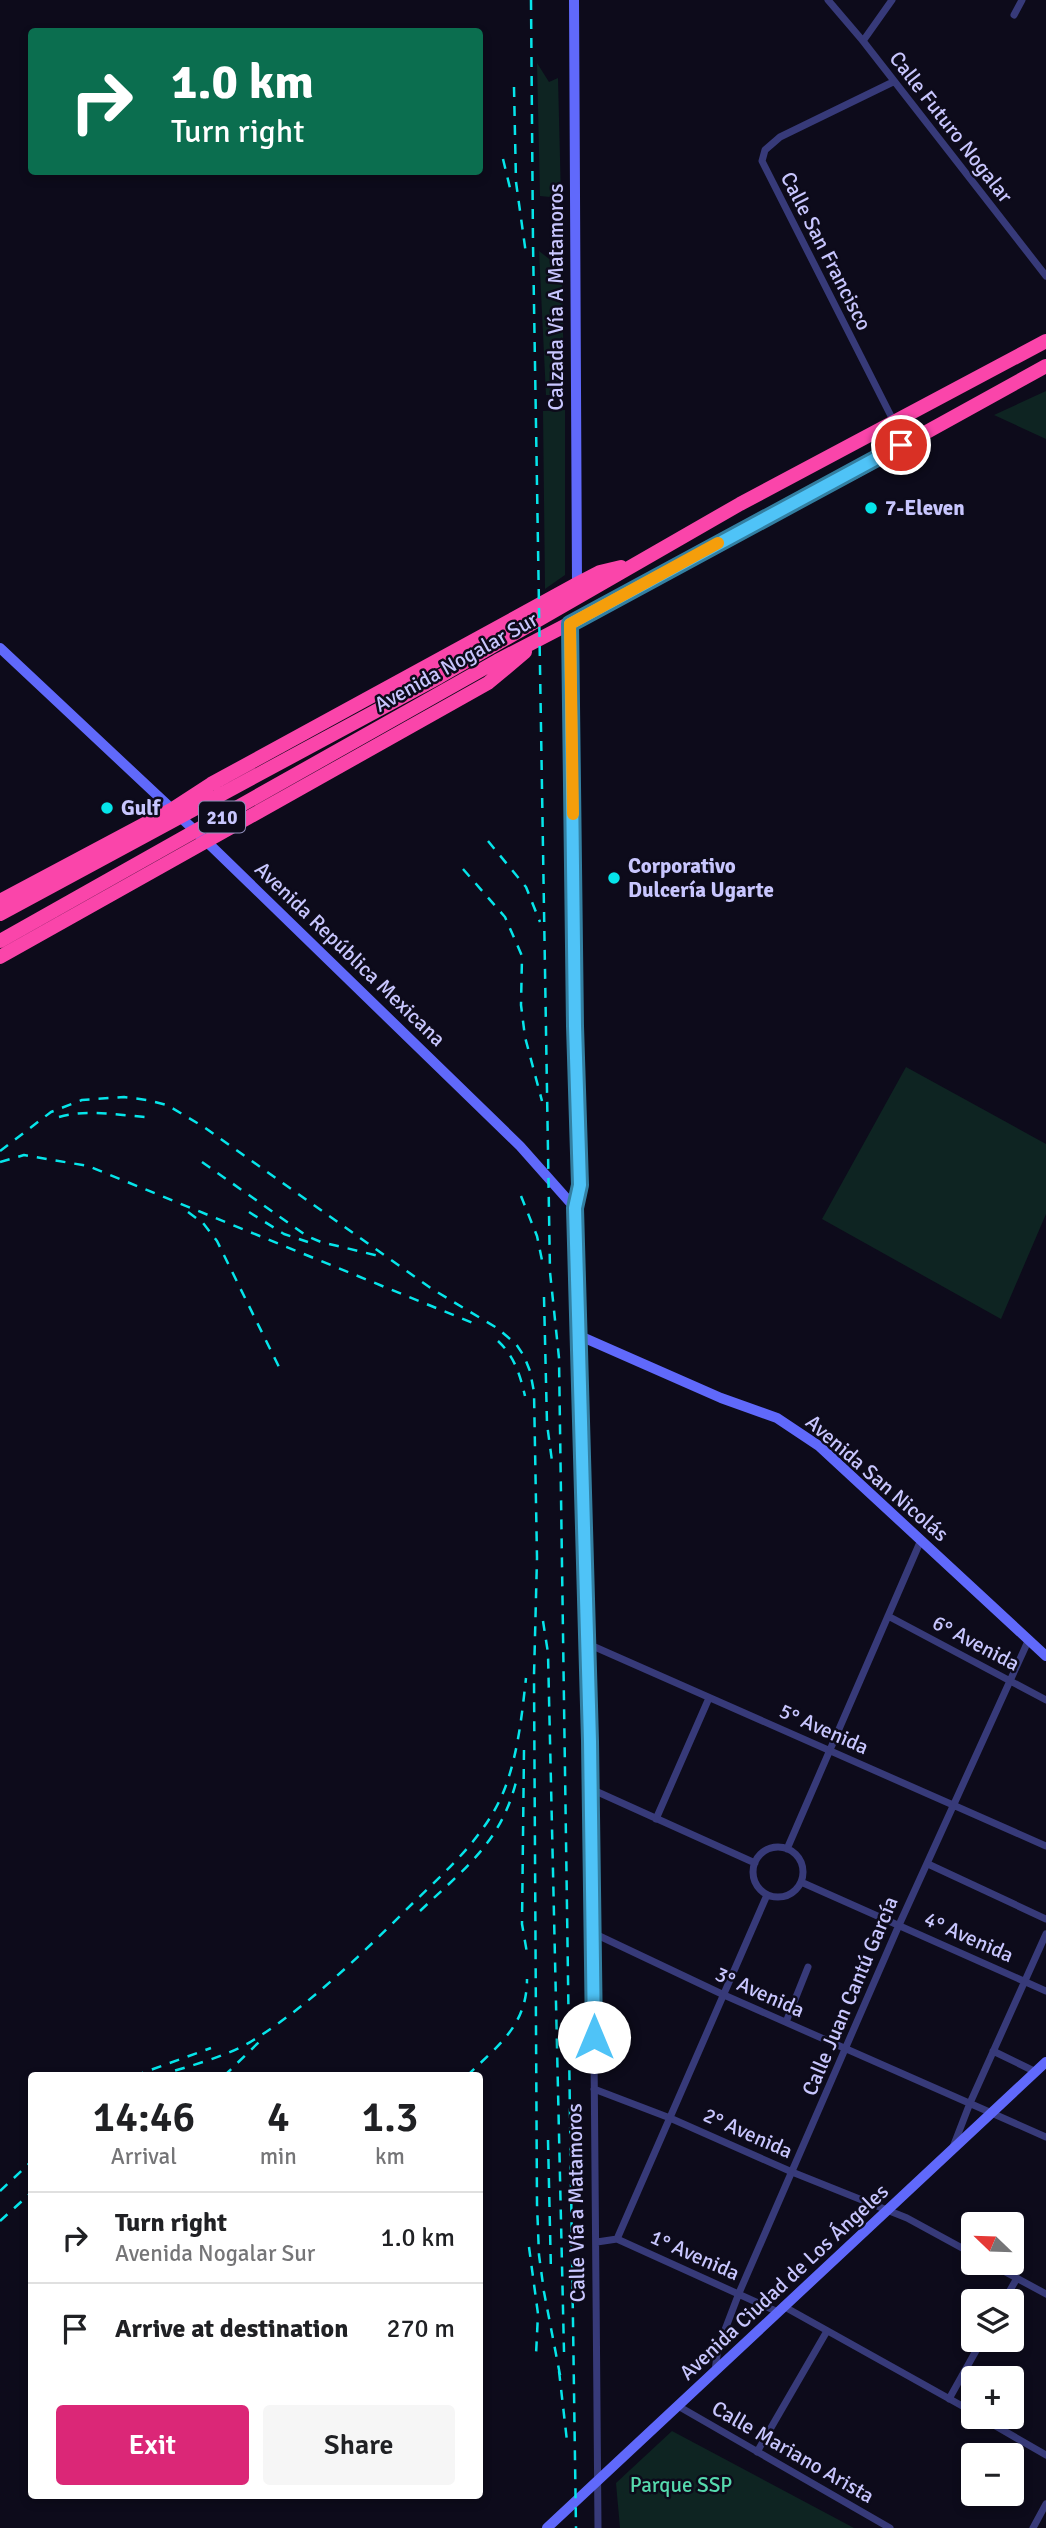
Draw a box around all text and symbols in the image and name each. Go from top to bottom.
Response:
street label: Calle Futuro Nogalar [884,46,1018,208]
text: 1.0 km [171,52,314,112]
icon: right [56,56,147,147]
text: Turn right [171,112,304,151]
street label: Calle San Francisco [775,167,877,335]
street label: Calzada Vía A Matamoros [543,183,569,411]
pin [871,415,931,475]
icon: arrive [882,426,920,464]
place label: 7-Eleven [885,495,965,521]
marker: 7-Eleven [863,500,879,516]
street label: Avenida Nogalar Sur [370,606,542,718]
place label: Gulf [121,795,162,821]
marker: Gulf [99,800,115,816]
road number: 210 [199,802,245,832]
place label: Corporativo Dulcería Ugarte [628,853,774,903]
street label: Avenida República Mexicana [249,856,451,1052]
marker: Corporativo Dulcería Ugarte [606,870,622,886]
street label: Avenida San Nicolás [800,1409,954,1547]
street label: 6° Avenida [928,1609,1024,1677]
street label: 5° Avenida [775,1698,873,1760]
street label: Calle Juan Cantú García [796,1892,904,2100]
street label: 4° Avenida [920,1906,1018,1968]
street label: 3° Avenida [711,1961,809,2023]
position arrow [557,2000,631,2074]
text: 14:46 [93,2092,195,2143]
text: 4 [267,2092,290,2143]
text: 1.3 [361,2092,418,2143]
street label: 2° Avenida [699,2102,797,2164]
street label: Calle Vía a Matamoros [561,2103,591,2303]
text: Arrival [111,2142,177,2171]
text: min [260,2142,297,2171]
text: km [375,2142,405,2171]
street label: Avenida Ciudad de Los Ángeles [674,2178,894,2386]
text: Turn right [115,2207,227,2239]
north arrow [961,2212,1024,2275]
map controls [961,2212,1024,2506]
icon: right [56,2219,94,2257]
text: 1.0 km [381,2222,455,2254]
street label: 1° Avenida [646,2224,744,2286]
text: Avenida Nogalar Sur [115,2239,315,2268]
button: layers [961,2289,1024,2352]
icon: arrive [56,2310,94,2348]
text: Arrive at destination [115,2313,348,2345]
text: 270 m [386,2313,455,2345]
button: + [961,2366,1024,2429]
street label: Calle Mariano Arista [707,2395,879,2509]
button: Exit [56,2405,249,2485]
button: Share [263,2405,455,2485]
button: − [961,2443,1024,2506]
park label: Parque SSP [630,2472,732,2498]

